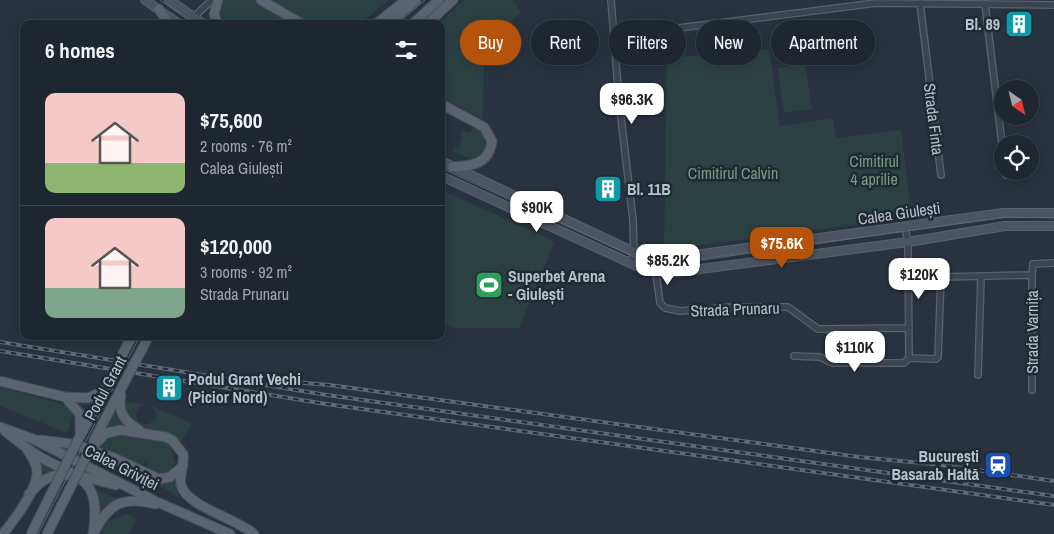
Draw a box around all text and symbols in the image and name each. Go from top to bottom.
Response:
building icon: Bl. 89 [1004,9,1034,39]
place label: Bl. 89 [965,13,1000,35]
chip: Buy [460,20,521,65]
chip: Rent [531,20,599,65]
chip: Filters [609,20,686,65]
chip: New [696,20,761,65]
chip: Apartment [771,20,875,65]
text: 6 homes [45,36,115,65]
icon: filters [392,36,420,64]
north arrow [994,80,1039,125]
map controls [994,80,1039,180]
pin: $96.3K [591,82,673,125]
street label: Strada Finta [919,82,949,157]
text: $96.3K [611,88,653,110]
text: $75,600 [200,106,262,135]
icon: home [85,113,145,173]
text: 2 rooms · 76 m² [200,135,292,157]
button: locate [994,135,1039,180]
park label: Cimitirul 4 aprilie [849,150,899,190]
text: Calea Giulești [200,157,283,179]
park label: Cimitirul Calvin [688,162,778,184]
building icon: Bl. 11B [593,174,623,204]
place label: Bl. 11B [627,178,671,200]
pin: $90K [507,190,567,233]
text: $90K [521,196,553,218]
street label: Calea Giulești [856,196,942,230]
pin: $75.6K [741,226,823,269]
text: $120,000 [200,232,272,261]
text: $75.6K [761,232,803,254]
icon: home [85,238,145,298]
pin: $85.2K [627,244,709,286]
text: $85.2K [647,249,689,271]
pin: $120K [884,258,954,300]
text: 3 rooms · 92 m² [200,261,292,283]
text: $120K [900,263,938,285]
place label: Superbet Arena - Giulești [508,265,606,305]
sports icon: Superbet Arena - Giulești [474,270,504,300]
text: Strada Prunaru [200,283,289,305]
street label: Strada Varnița [1021,289,1043,374]
street label: Strada Prunaru [690,296,780,322]
pin: $110K [820,330,890,373]
text: $110K [836,336,874,358]
street label: Podul Grant [79,352,131,424]
place label: Podul Grant Vechi (Picior Nord) [188,368,301,408]
building icon: Podul Grant Vechi (Picior Nord) [154,373,184,403]
street label: Calea Griviței [81,439,163,495]
place label: București Basarab Haltă [891,445,980,485]
station icon: București Basarab Haltă [983,450,1013,480]

